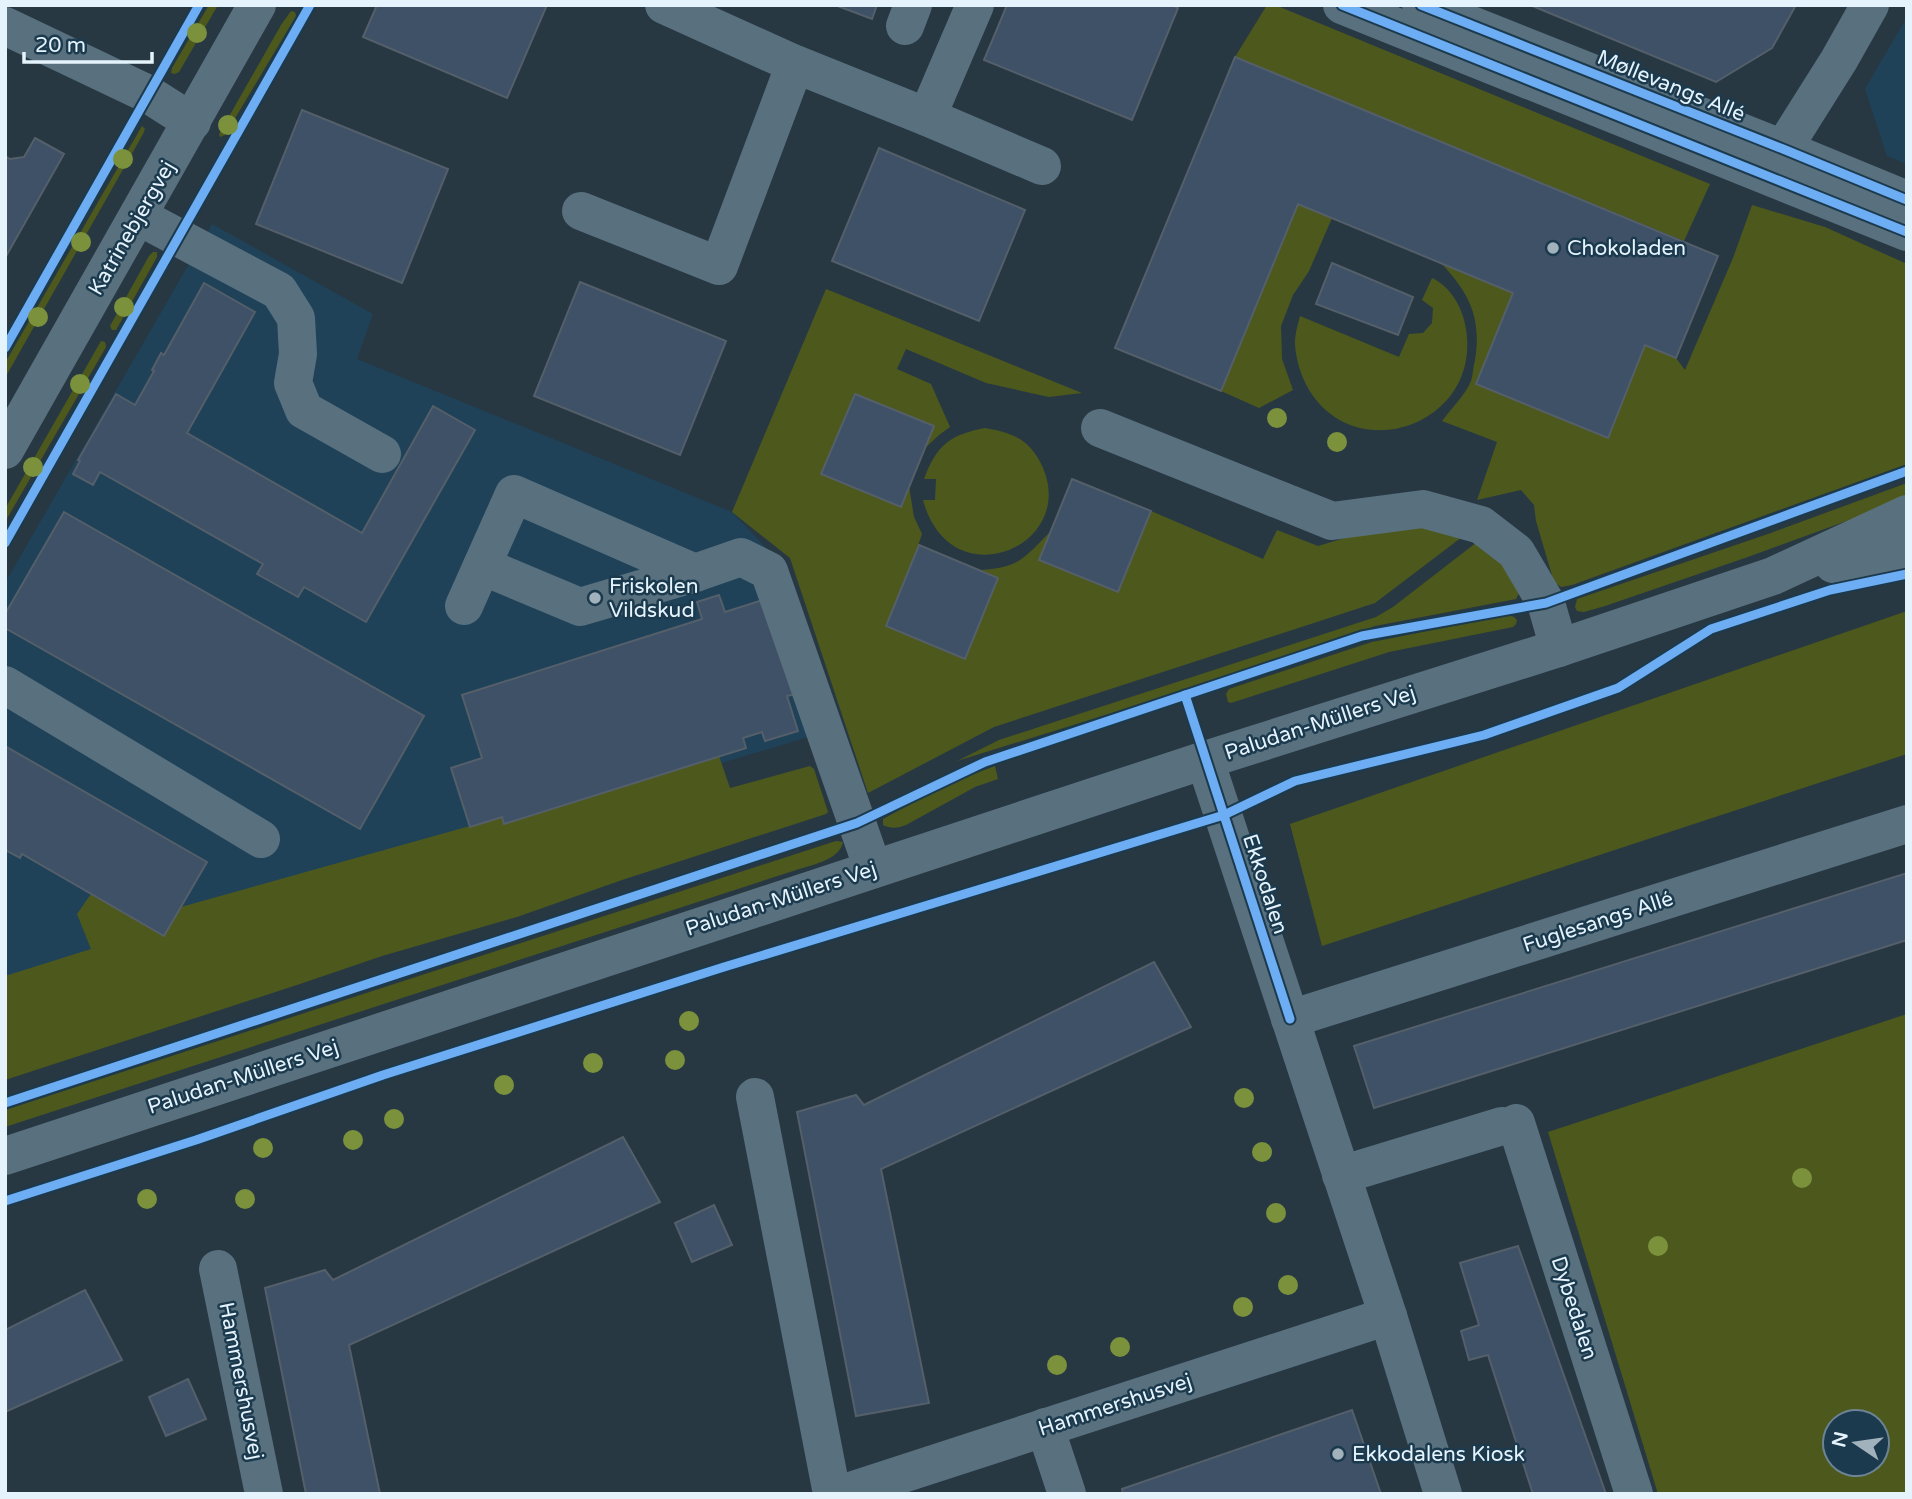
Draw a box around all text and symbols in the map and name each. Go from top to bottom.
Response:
scale bar [24,21,152,65]
text: 20 m [35,33,86,58]
street label: Møllevangs Allé [1593,45,1749,127]
street label: Katrinebjergvej [83,156,181,300]
place label: Chokoladen [1567,236,1686,261]
marker: Chokoladen [1545,240,1561,256]
place label: Friskolen Vildskud [609,574,698,623]
marker: Friskolen Vildskud [587,590,603,606]
street label: Paludan-Müllers Vej [1221,680,1419,766]
street label: Ekkodalen [1237,831,1293,937]
street label: Paludan-Müllers Vej [682,856,880,942]
street label: Fuglesangs Allé [1520,886,1676,958]
street label: Paludan-Müllers Vej [144,1034,342,1120]
street label: Dybedalen [1546,1253,1602,1363]
street label: Hammershusvej [213,1300,269,1462]
street label: Hammershusvej [1035,1368,1195,1442]
north arrow [1821,1408,1891,1478]
text: N [1828,1429,1853,1449]
place label: Ekkodalens Kiosk [1352,1442,1525,1467]
marker: Ekkodalens Kiosk [1330,1446,1346,1462]

